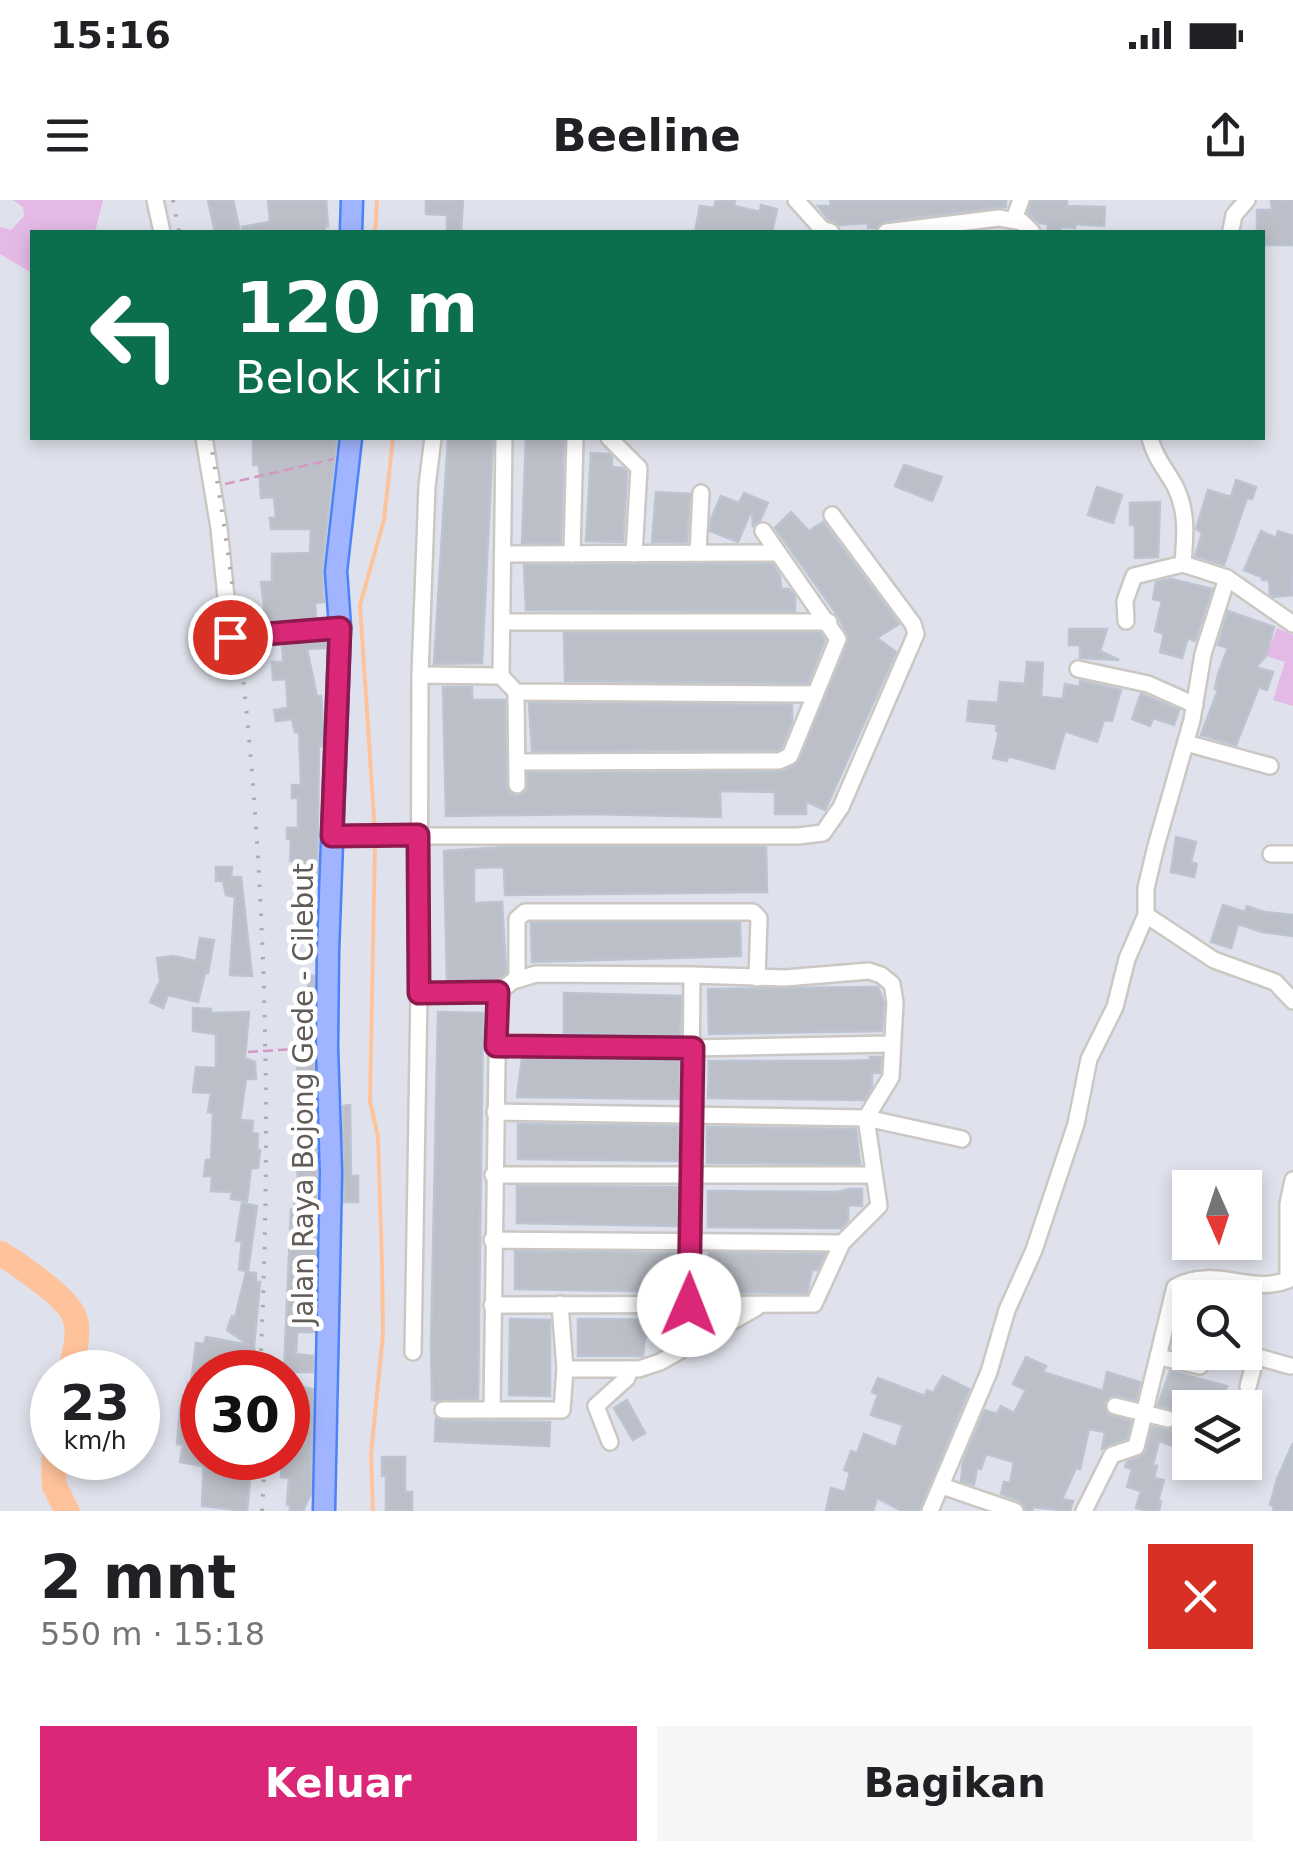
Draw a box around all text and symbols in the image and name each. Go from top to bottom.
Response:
text: 15:16 [50,13,171,57]
icon: menu [40,108,95,163]
icon: share [1198,108,1253,163]
text: Beeline [552,109,741,162]
text: 120 m [235,267,478,349]
icon: left [70,270,200,400]
text: Belok kiri [235,351,444,404]
pin [188,595,273,680]
icon: arrive [203,610,258,665]
street label: Jalan Raya Bojong Gede - Cilebut [287,863,320,1327]
north arrow [1172,1170,1262,1260]
map controls [1172,1170,1262,1480]
position arrow [637,1253,741,1357]
button: search [1172,1280,1262,1370]
speed limit sign: 30 [180,1350,310,1480]
text: 23 [60,1374,130,1432]
button: layers [1172,1390,1262,1480]
text: km/h [63,1426,127,1455]
text: 2 mnt [40,1542,237,1612]
button: close [1148,1544,1253,1649]
text: 550 m · 15:18 [40,1615,265,1653]
button: Keluar [40,1726,637,1841]
button: Bagikan [657,1726,1253,1841]

